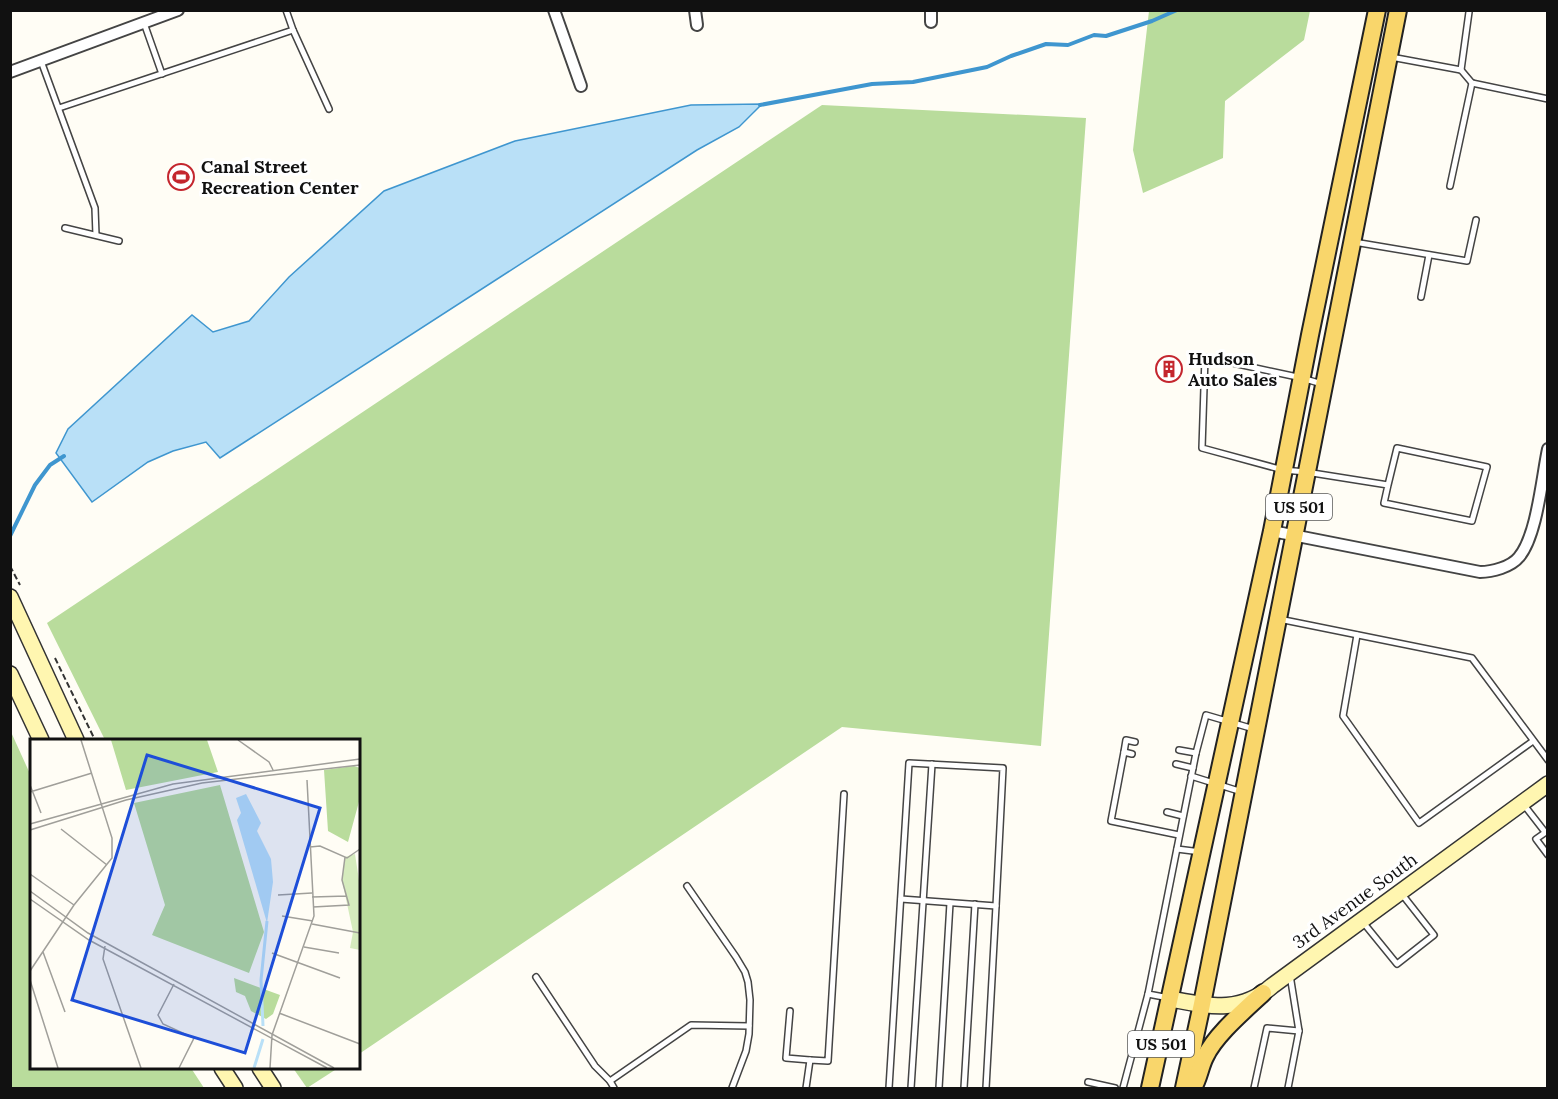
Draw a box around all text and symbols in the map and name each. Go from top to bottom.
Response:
place label: Canal Street Recreation Center [201,155,359,199]
sports icon: Canal Street Recreation Center [166,162,196,192]
place label: Hudson Auto Sales [1188,347,1278,391]
building icon: Hudson Auto Sales [1154,354,1184,384]
road number: US 501 [1266,494,1332,520]
inset map [30,739,360,1069]
street label: 3rd Avenue South [1288,848,1422,953]
road number: US 501 [1128,1031,1194,1057]

